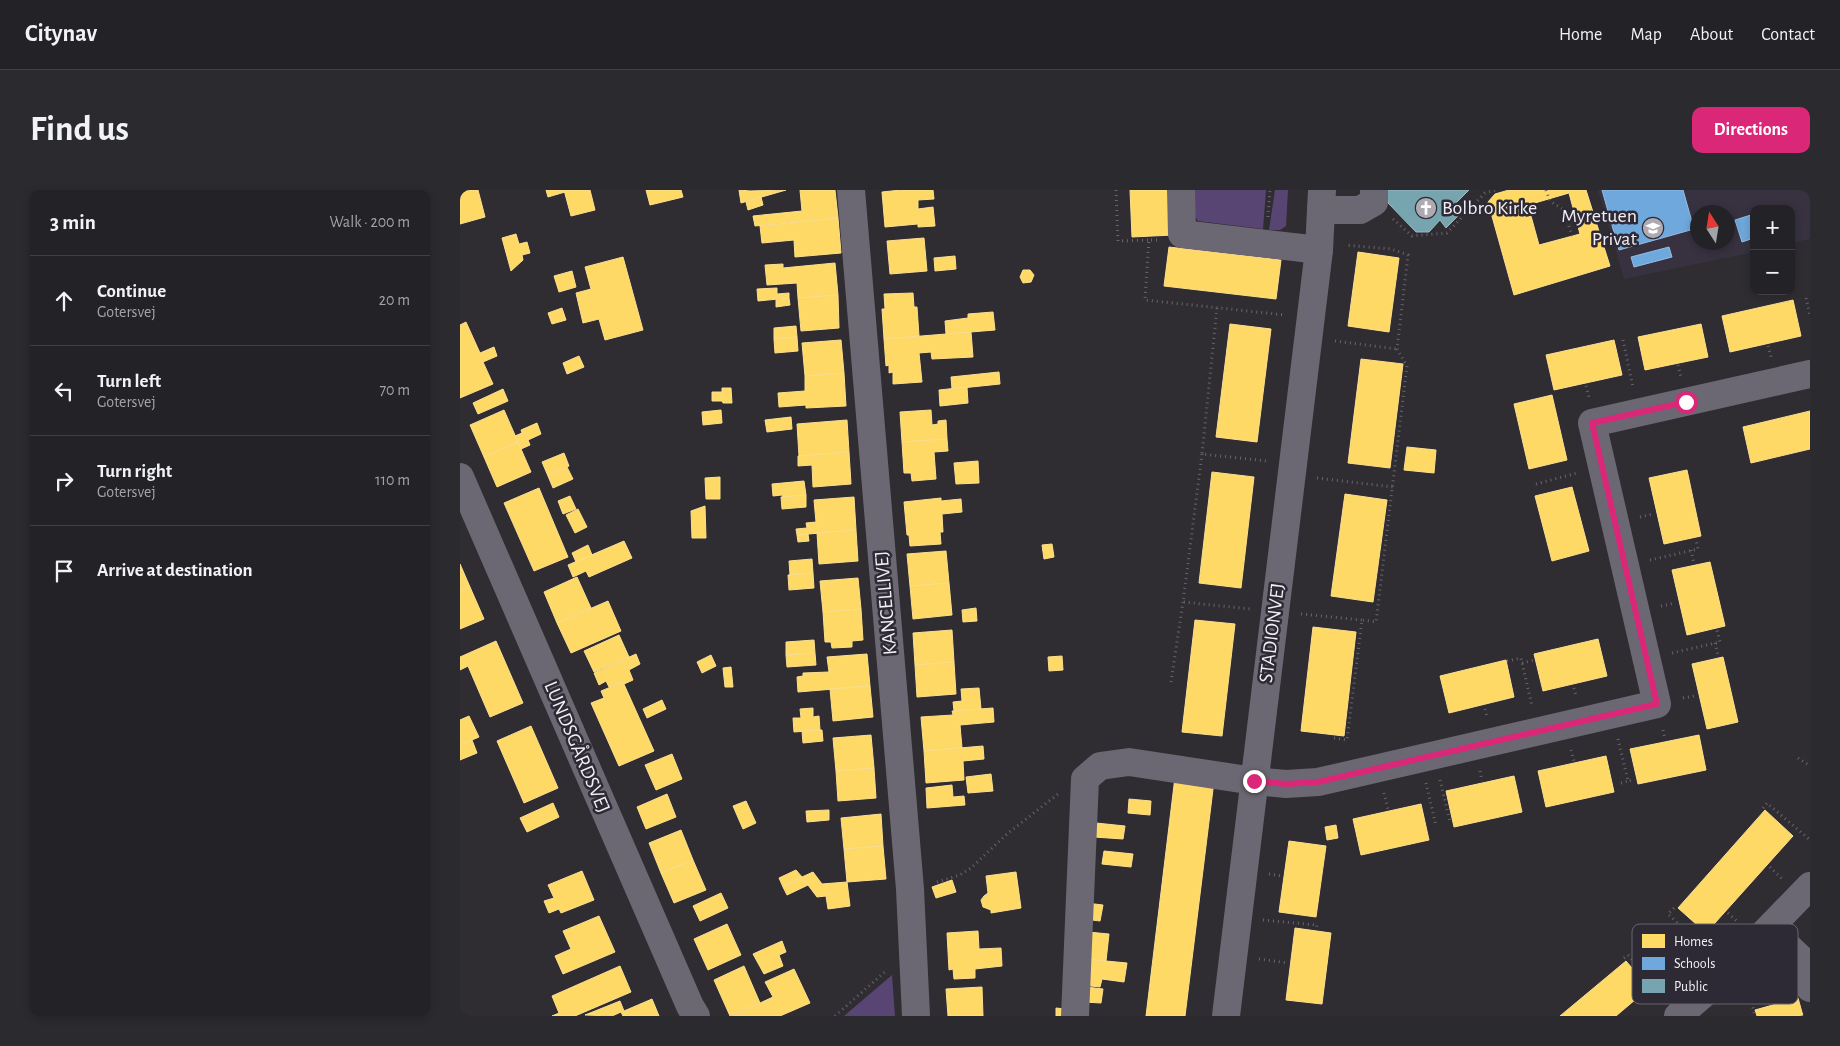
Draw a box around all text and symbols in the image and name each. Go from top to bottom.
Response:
text: Citynav [25,22,97,46]
text: Home [1559,26,1602,44]
text: Map [1630,26,1662,44]
text: About [1690,26,1733,44]
text: Contact [1761,26,1815,44]
button: Directions [1692,107,1810,153]
text: Find us [30,112,129,147]
church icon: Bolbro Kirke [1414,196,1438,220]
place label: Bolbro Kirke [1442,198,1537,218]
north arrow [1690,205,1735,250]
map controls [1750,205,1795,295]
button: + [1750,205,1795,250]
place label: Myretuen Privat [1561,206,1638,249]
text: 3 min [50,212,96,233]
text: Walk · 200 m [329,214,410,230]
school or university icon: Myretuen Privat [1641,216,1665,240]
button: − [1750,250,1795,295]
text: Continue [97,282,166,301]
icon: ahead [50,287,78,315]
text: 20 m [379,292,410,308]
text: Gotersvej [97,304,156,320]
text: Turn left [97,372,161,391]
icon: left [50,377,78,405]
text: 70 m [379,382,410,398]
route start [1675,391,1698,414]
text: Gotersvej [97,394,156,410]
text: Turn right [97,462,172,481]
icon: right [50,467,78,495]
text: 110 m [375,472,410,488]
text: Gotersvej [97,484,156,500]
street label: KANCELLIVEJ [871,550,901,656]
icon: arrive [50,557,78,585]
text: Arrive at destination [97,561,253,580]
street label: STADIONVEJ [1256,582,1288,684]
street label: LUNDSGÅRDSVEJ [540,678,615,816]
route end [1243,770,1266,793]
legend [1632,924,1798,1004]
text: Homes [1674,935,1713,949]
text: Schools [1674,957,1715,971]
text: Public [1674,980,1708,994]

